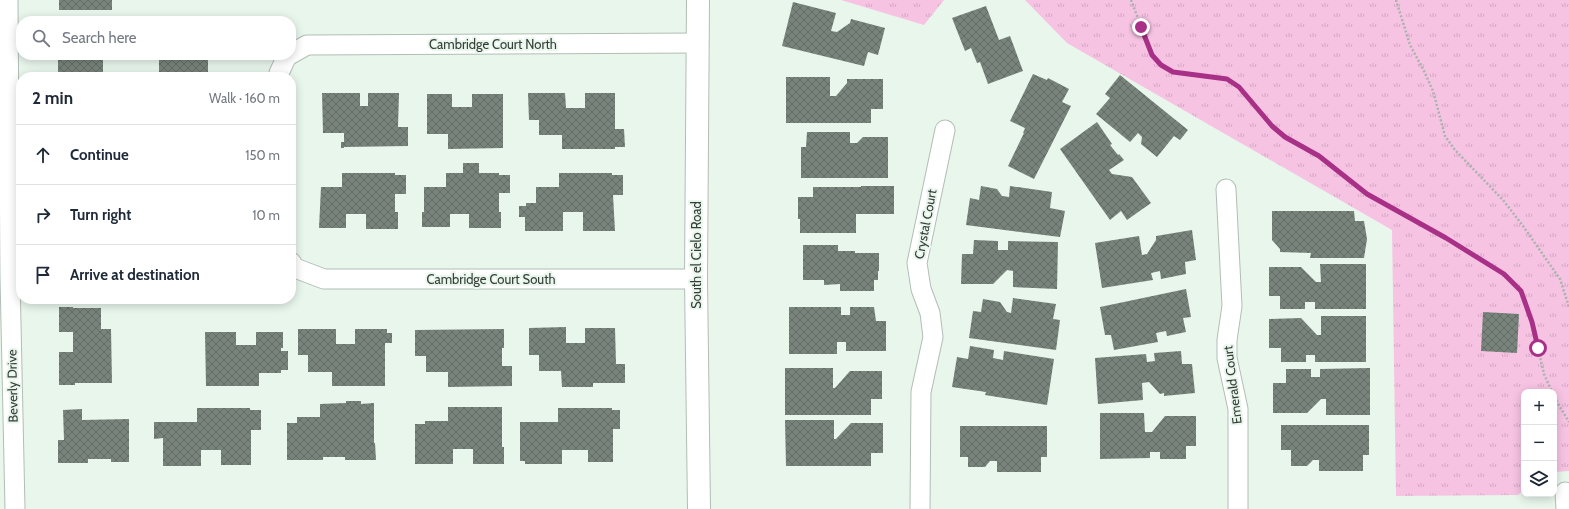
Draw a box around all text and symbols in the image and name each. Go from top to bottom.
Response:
search box [16,16,296,60]
route end [1132,18,1150,36]
icon: search [30,27,52,49]
text: Search here [62,29,137,47]
street label: Cambridge Court North [429,36,557,52]
text: 2 min [32,88,73,108]
text: Walk · 160 m [209,90,280,106]
icon: ahead [32,144,54,166]
text: Continue [70,146,129,164]
text: 150 m [245,147,280,163]
street label: Crystal Court [910,187,940,260]
street label: South el Cielo Road [688,201,704,309]
icon: right [32,204,54,226]
text: Turn right [70,206,131,224]
text: 10 m [252,207,280,223]
icon: arrive [32,264,54,286]
text: Arrive at destination [70,266,200,284]
street label: Cambridge Court South [426,271,556,287]
route start [1529,339,1547,357]
street label: Emerald Court [1219,344,1245,425]
street label: Beverly Drive [3,349,21,423]
map controls [1521,389,1557,497]
button: + [1521,389,1557,425]
button: − [1521,425,1557,461]
button: layers [1521,461,1557,497]

